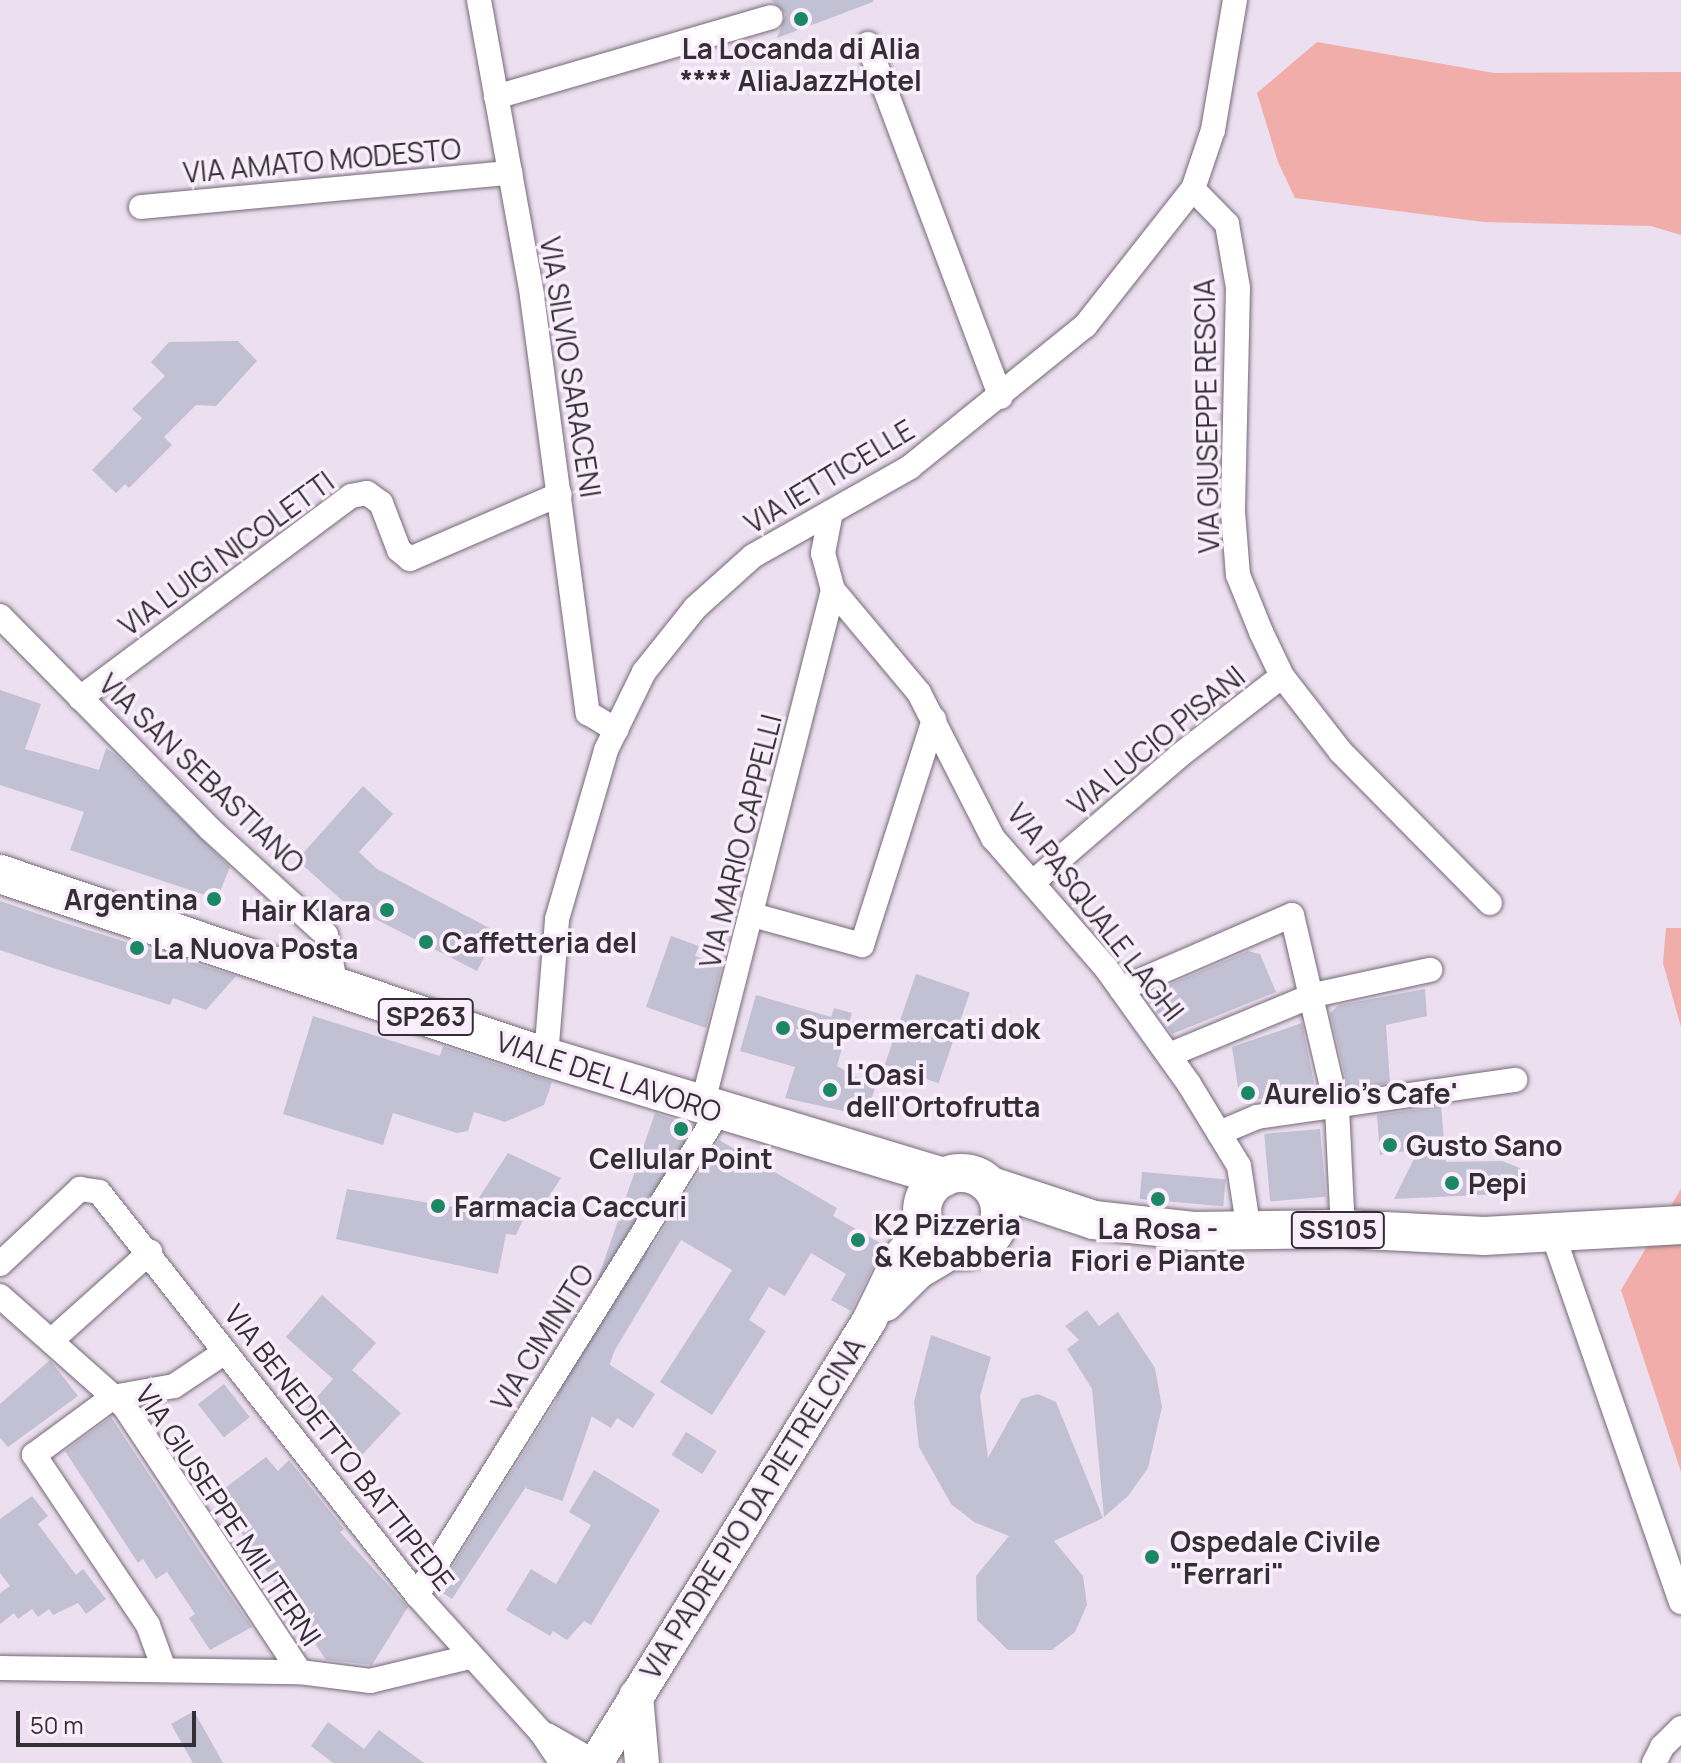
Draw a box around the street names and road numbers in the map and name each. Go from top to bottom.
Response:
street label: VIA AMATO MODESTO [182,131,462,189]
street label: VIA SILVIO SARACENI [534,234,608,500]
street label: VIA GIUSEPPE RESCIA [1187,278,1225,554]
street label: VIA IETTICELLE [738,412,920,540]
street label: VIA LUIGI NICOLETTI [112,464,340,642]
street label: VIA LUCIO PISANI [1061,659,1251,821]
street label: VIA SAN SEBASTIANO [93,667,311,879]
street label: VIA MARIO CAPPELLI [692,711,788,971]
street label: VIA PASQUALE LAGHI [1001,797,1191,1027]
road number: SP263 [376,995,476,1039]
street label: VIALE DEL LAVORO [491,1024,727,1128]
road number: SS105 [1290,1208,1386,1252]
street label: VIA CIMINITO [484,1258,600,1416]
street label: VIA BENEDETTO BATTIPEDE [218,1297,462,1597]
street label: VIA PADRE PIO DA PIETRELCINA [633,1331,871,1685]
street label: VIA GIUSEPPE MILITERNI [129,1378,329,1652]

